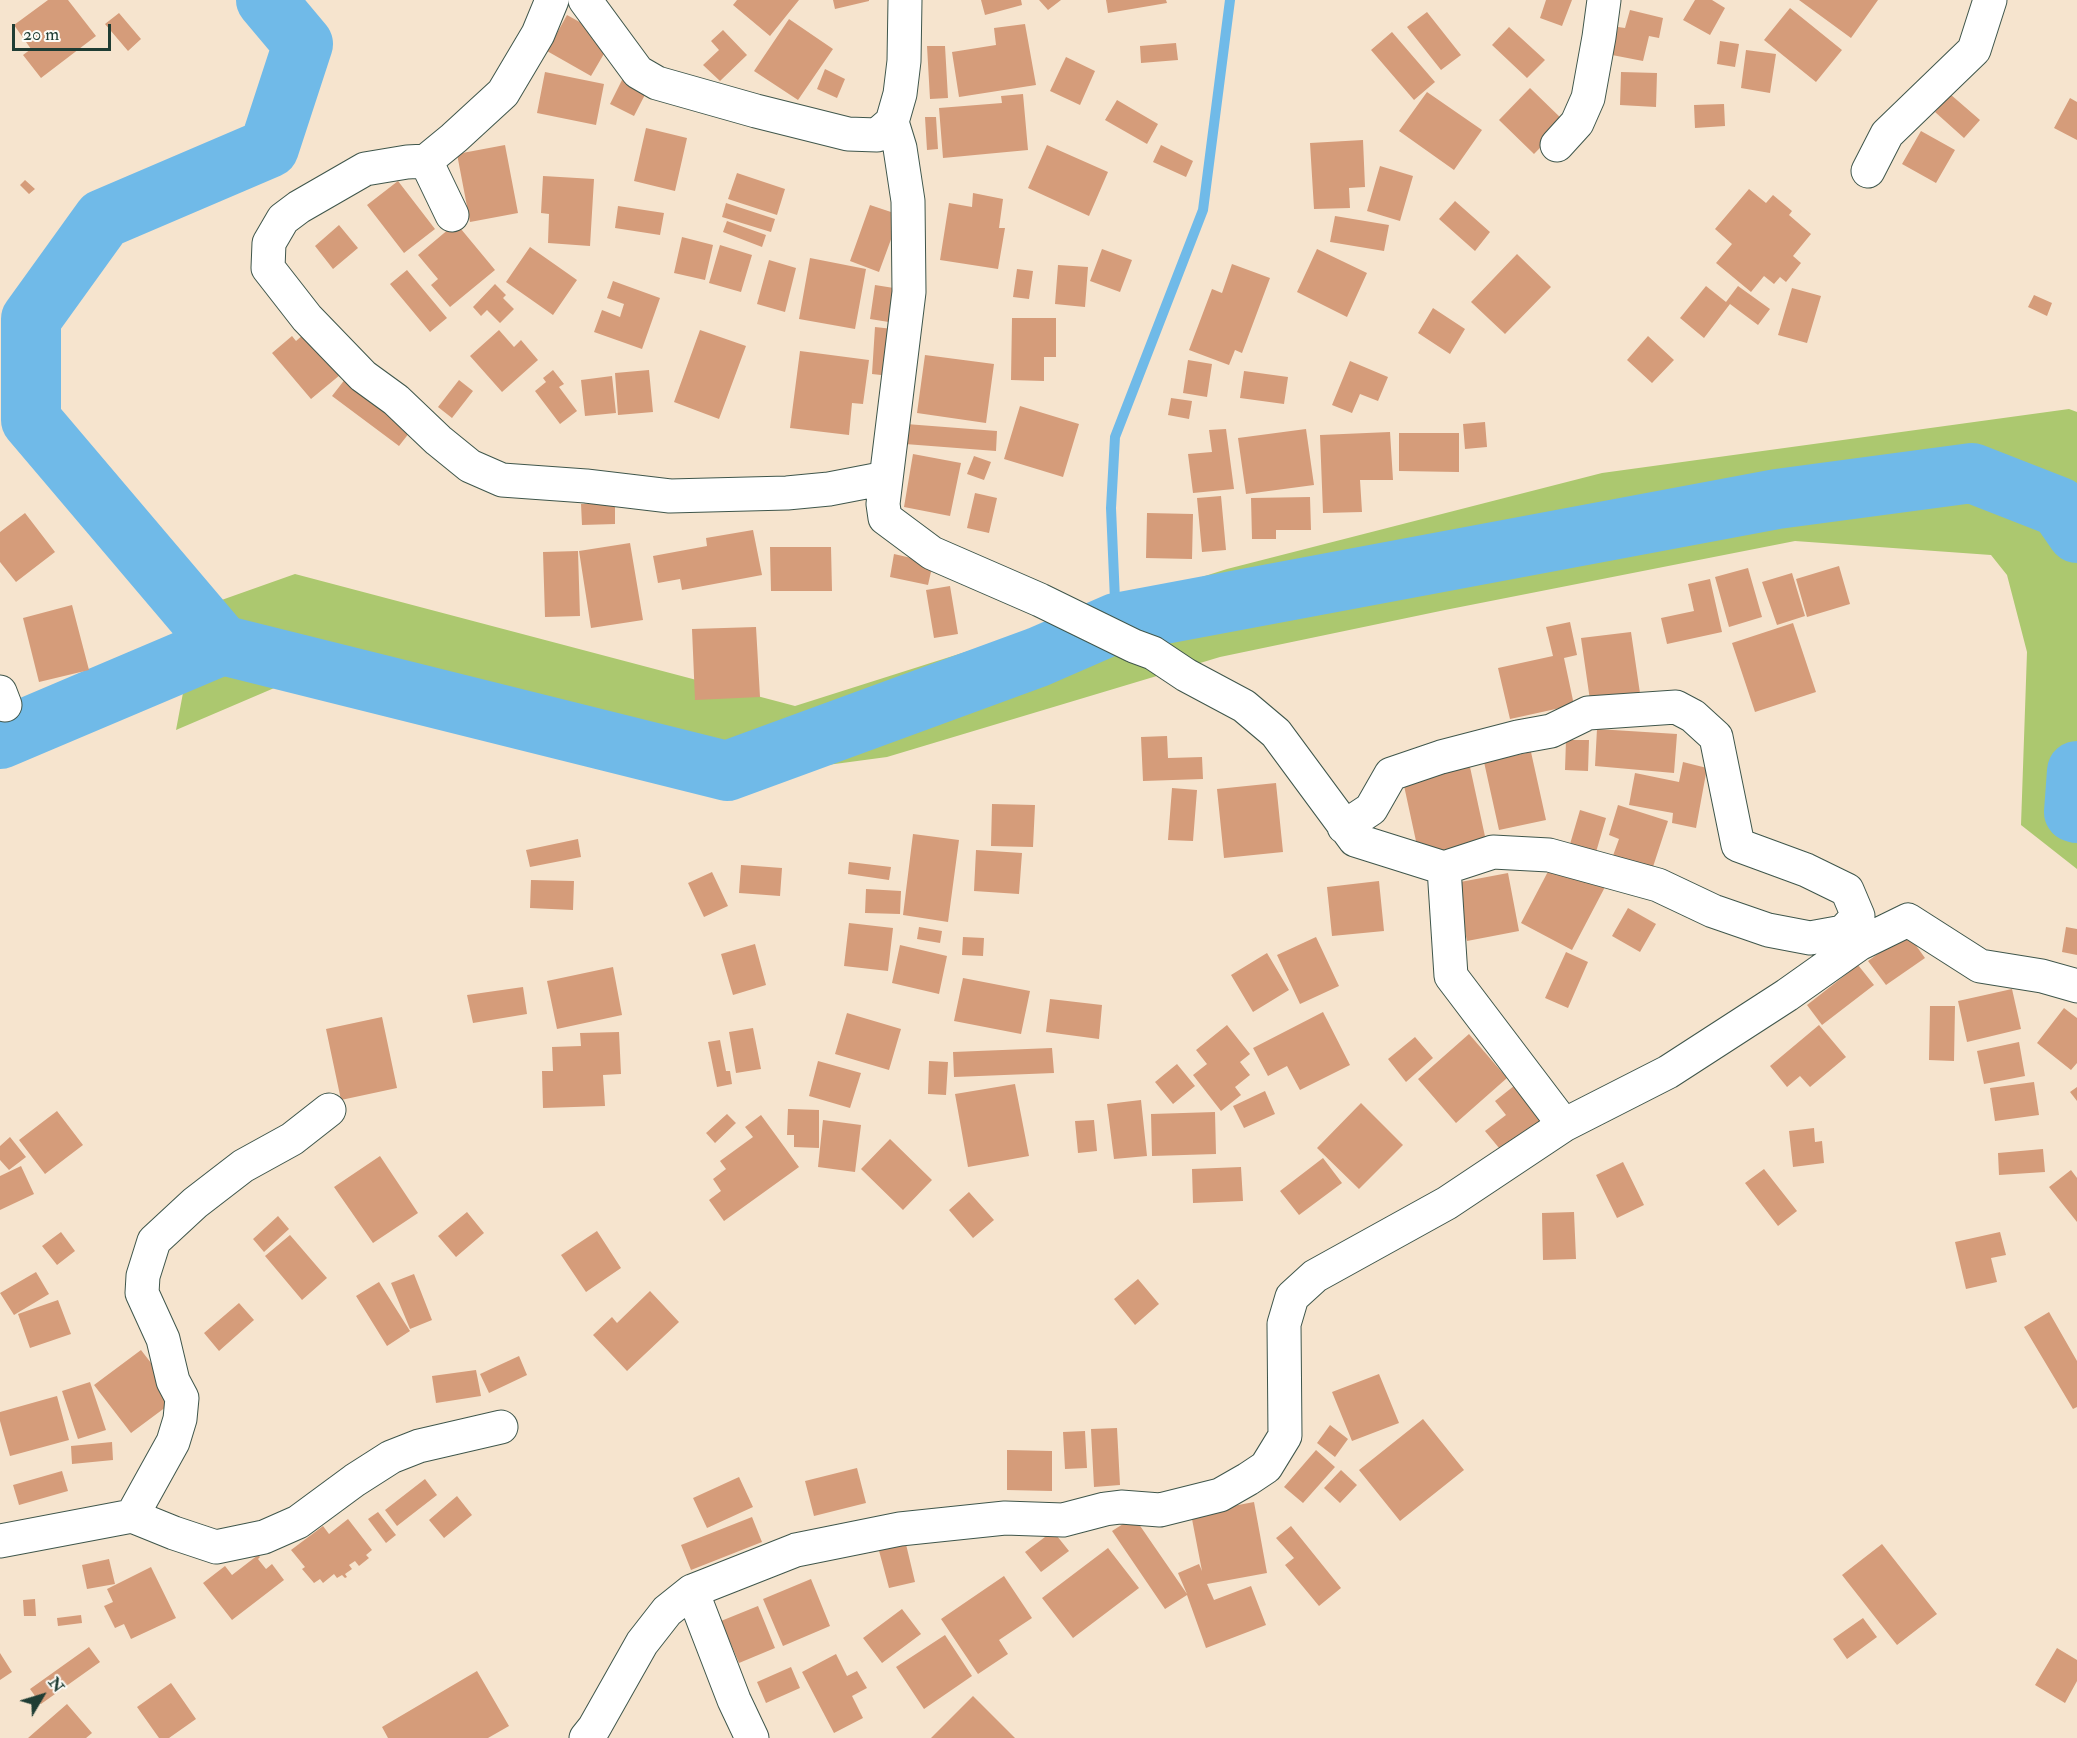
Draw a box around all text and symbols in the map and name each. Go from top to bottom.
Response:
scale bar [15,12,114,50]
text: 20 m [23,23,59,46]
north arrow [12,1666,72,1726]
text: N [44,1673,68,1697]

